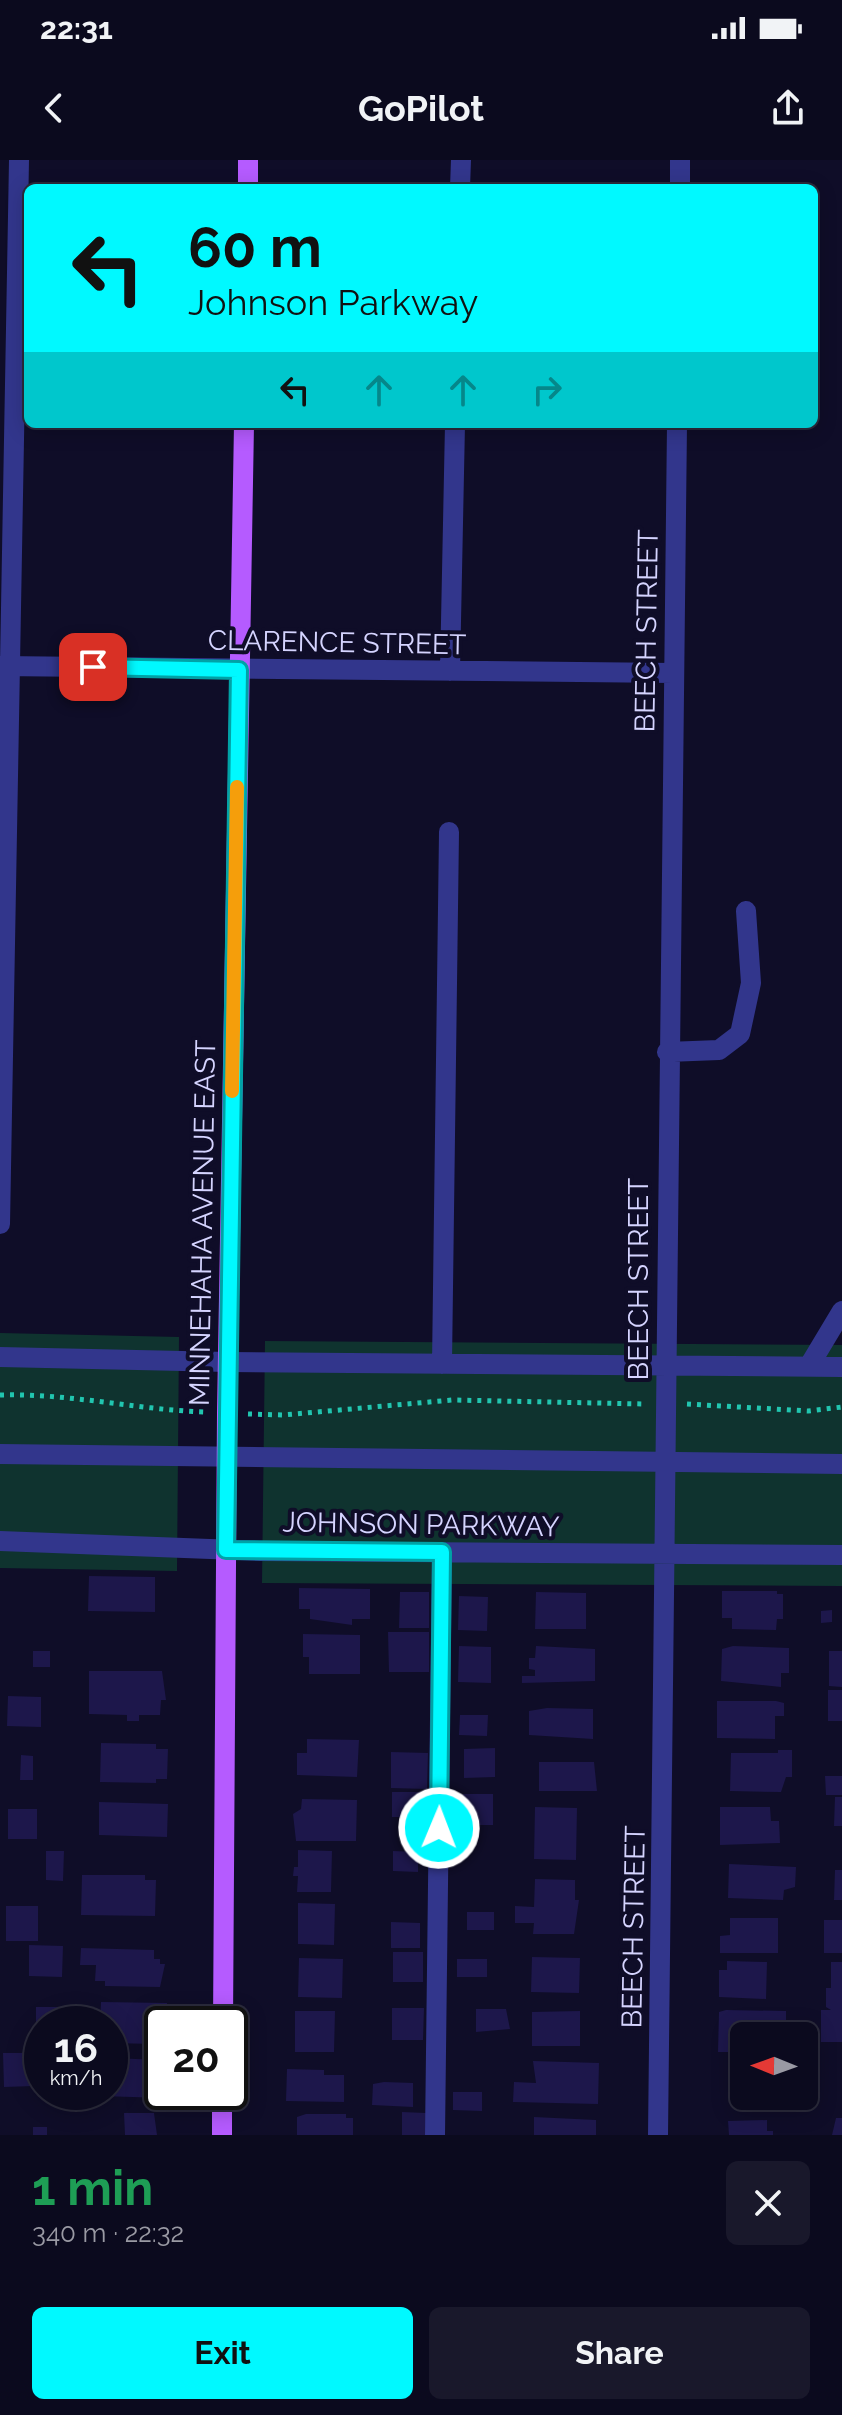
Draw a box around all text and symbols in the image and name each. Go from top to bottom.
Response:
text: 22:31 [40,11,113,46]
icon: back [32,86,76,130]
icon: share [766,86,810,130]
text: GoPilot [358,87,484,129]
text: 60 m [188,214,322,280]
icon: left [56,216,160,320]
text: Johnson Parkway [188,281,478,323]
icon: left [273,368,317,412]
icon: ahead [357,368,401,412]
icon: ahead [441,368,485,412]
icon: right [525,368,569,412]
street label: BEECH STREET [628,529,665,733]
street label: CLARENCE STREET [208,624,466,661]
pin [59,633,127,701]
icon: arrive [71,645,115,689]
street label: MINNEHAHA AVENUE EAST [183,1040,222,1406]
street label: BEECH STREET [622,1178,655,1380]
street label: JOHNSON PARKWAY [282,1506,560,1543]
position arrow [397,1786,481,1870]
street label: BEECH STREET [615,1825,652,2029]
speed limit sign: 20 [144,2006,248,2110]
north arrow [730,2022,818,2110]
map controls [730,2022,818,2110]
text: 16 [54,2024,98,2071]
text: km/h [50,2066,102,2090]
text: 1 min [32,2160,153,2216]
button: close [726,2161,810,2245]
text: 340 m · 22:32 [32,2218,184,2248]
button: Exit [32,2307,413,2399]
button: Share [429,2307,810,2399]

